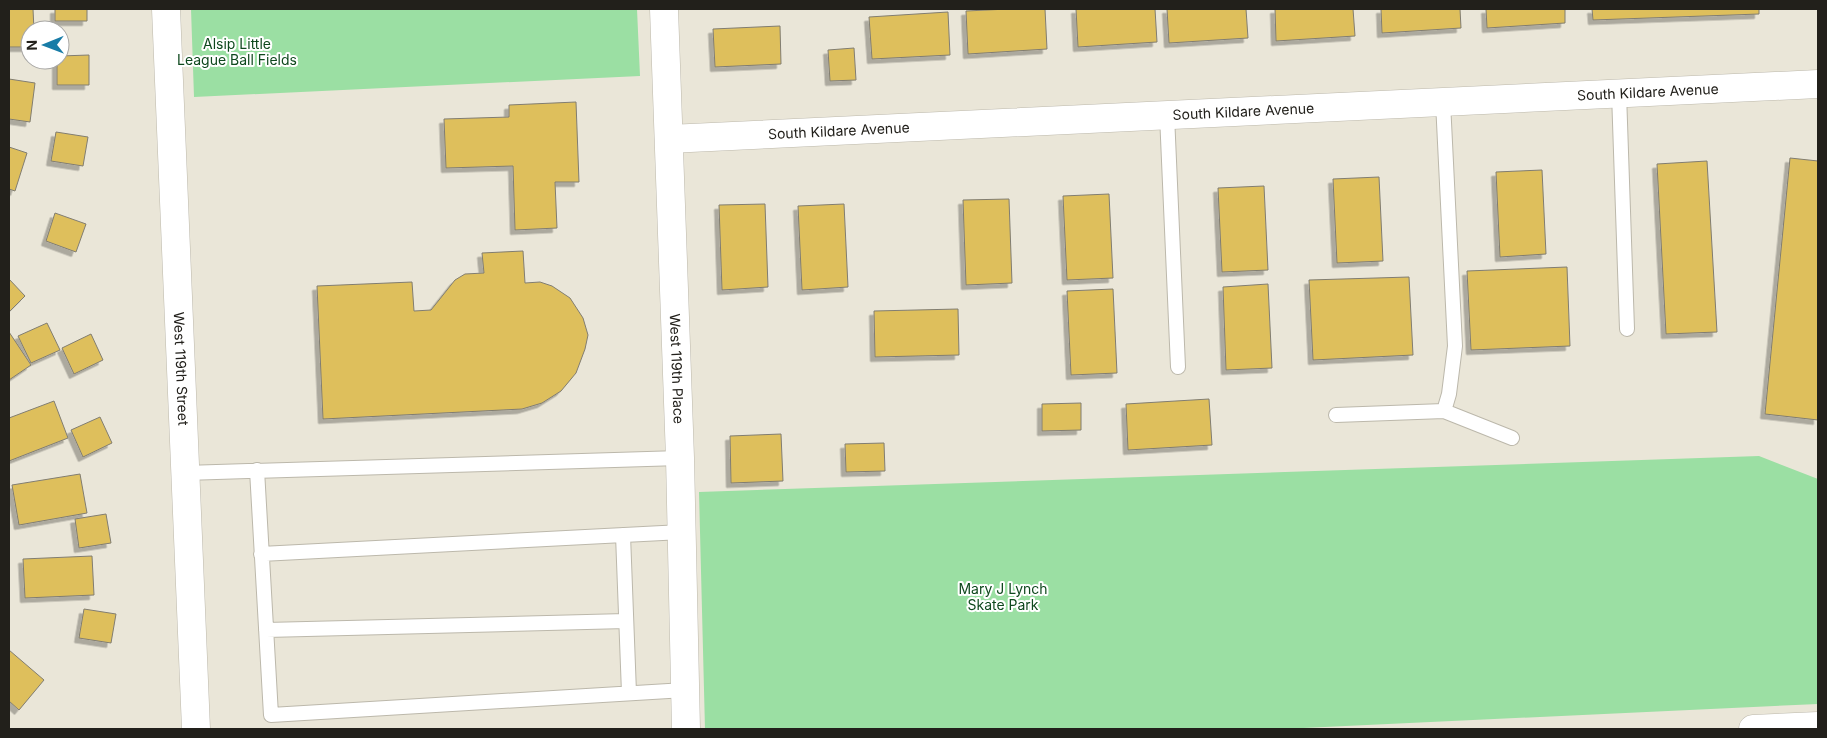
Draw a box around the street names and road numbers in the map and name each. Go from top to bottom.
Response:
street label: South Kildare Avenue [1577,80,1719,104]
street label: South Kildare Avenue [1172,99,1315,123]
street label: South Kildare Avenue [768,118,910,142]
street label: West 119th Street [171,311,192,426]
street label: West 119th Place [667,313,688,424]

